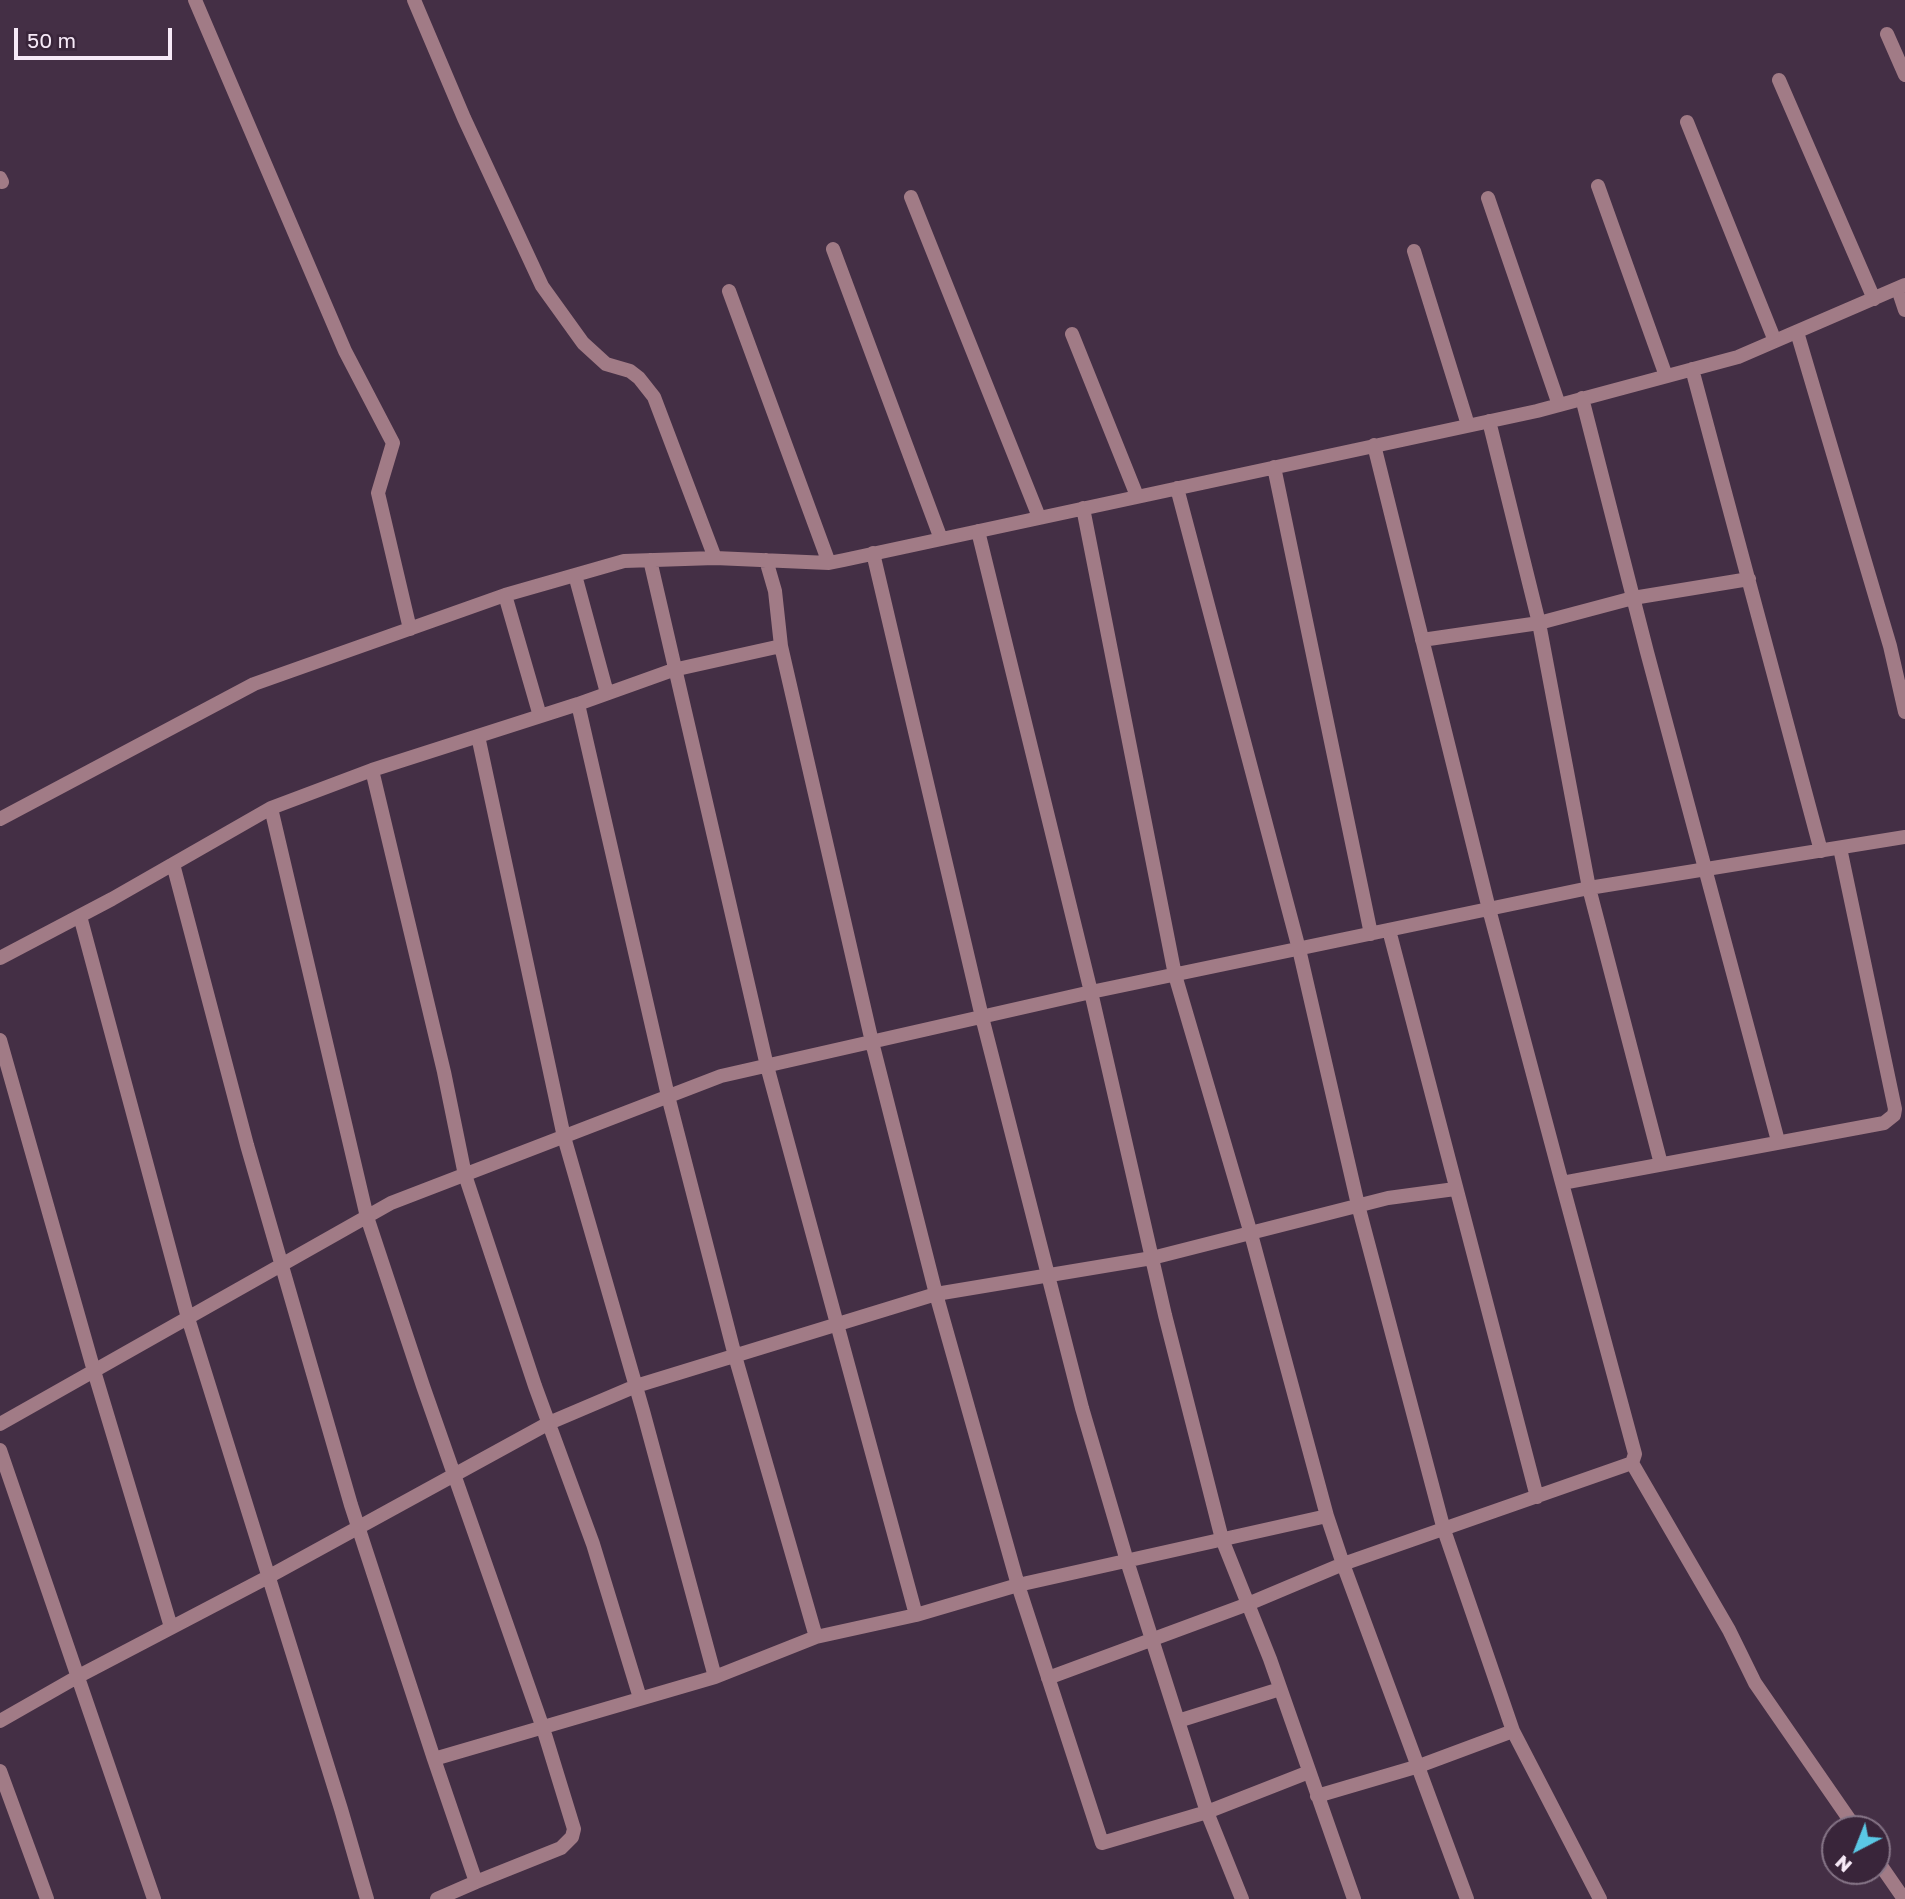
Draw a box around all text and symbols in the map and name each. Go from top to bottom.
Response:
scale bar [18,14,175,58]
text: 50 m [27,27,76,53]
north arrow [1821,1815,1891,1885]
text: N [1830,1851,1856,1878]

